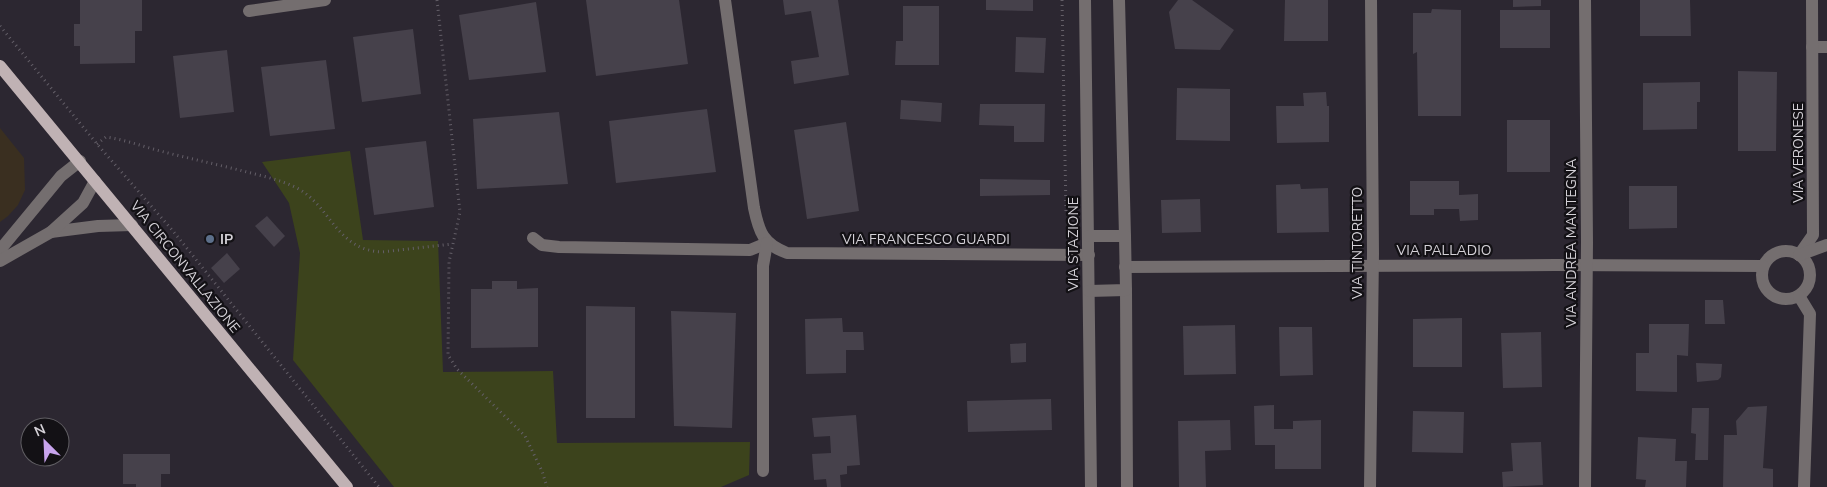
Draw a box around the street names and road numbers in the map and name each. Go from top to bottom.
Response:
street label: VIA VERONESE [1789,103,1808,204]
street label: VIA ANDREA MANTEGNA [1562,159,1581,328]
street label: VIA TINTORETTO [1348,187,1367,300]
street label: VIA CIRCONVALLAZIONE [125,196,244,337]
street label: VIA STAZIONE [1064,197,1083,292]
street label: VIA FRANCESCO GUARDI [841,230,1010,249]
street label: VIA PALLADIO [1396,241,1491,260]

